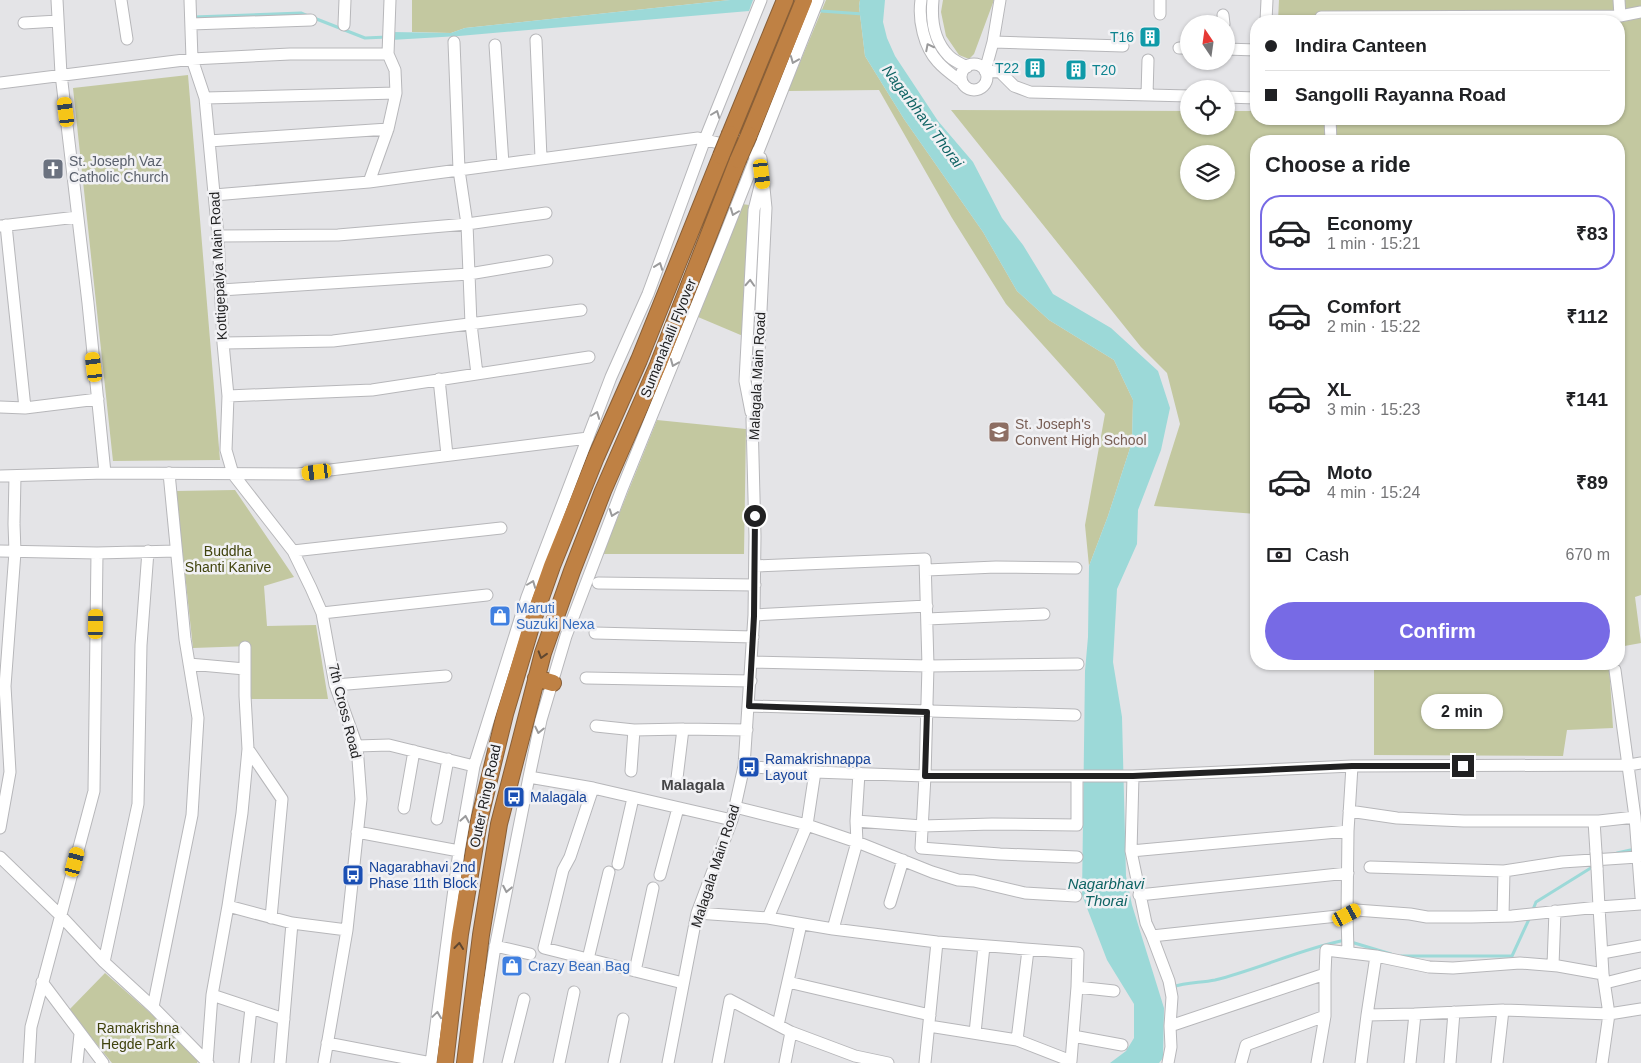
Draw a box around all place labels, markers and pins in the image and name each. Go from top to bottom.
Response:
building icon: T16 [1138,25,1162,49]
place label: T16 [1110,29,1134,45]
building icon: T22 [1023,56,1047,80]
building icon: T20 [1064,58,1088,82]
place label: T22 [995,60,1019,76]
place label: T20 [1092,62,1116,78]
place label: St. Joseph Vaz Catholic Church [69,153,169,185]
church icon: St. Joseph Vaz Catholic Church [41,157,65,181]
place label: St. Joseph's Convent High School [1015,416,1147,448]
school or university icon: St. Joseph's Convent High School [987,420,1011,444]
place label: Maruti Suzuki Nexa [516,600,595,632]
shop icon: Maruti Suzuki Nexa [488,604,512,628]
place label: Ramakrishnappa Layout [765,751,871,783]
bus stop icon: Ramakrishnappa Layout [737,755,761,779]
bus stop icon: Malagala [502,785,526,809]
place label: Malagala [530,789,587,805]
place label: Nagarabhavi 2nd Phase 11th Block [369,859,478,891]
bus stop icon: Nagarabhavi 2nd Phase 11th Block [341,863,365,887]
shop icon: Crazy Bean Bag [500,954,524,978]
place label: Crazy Bean Bag [528,958,630,974]

